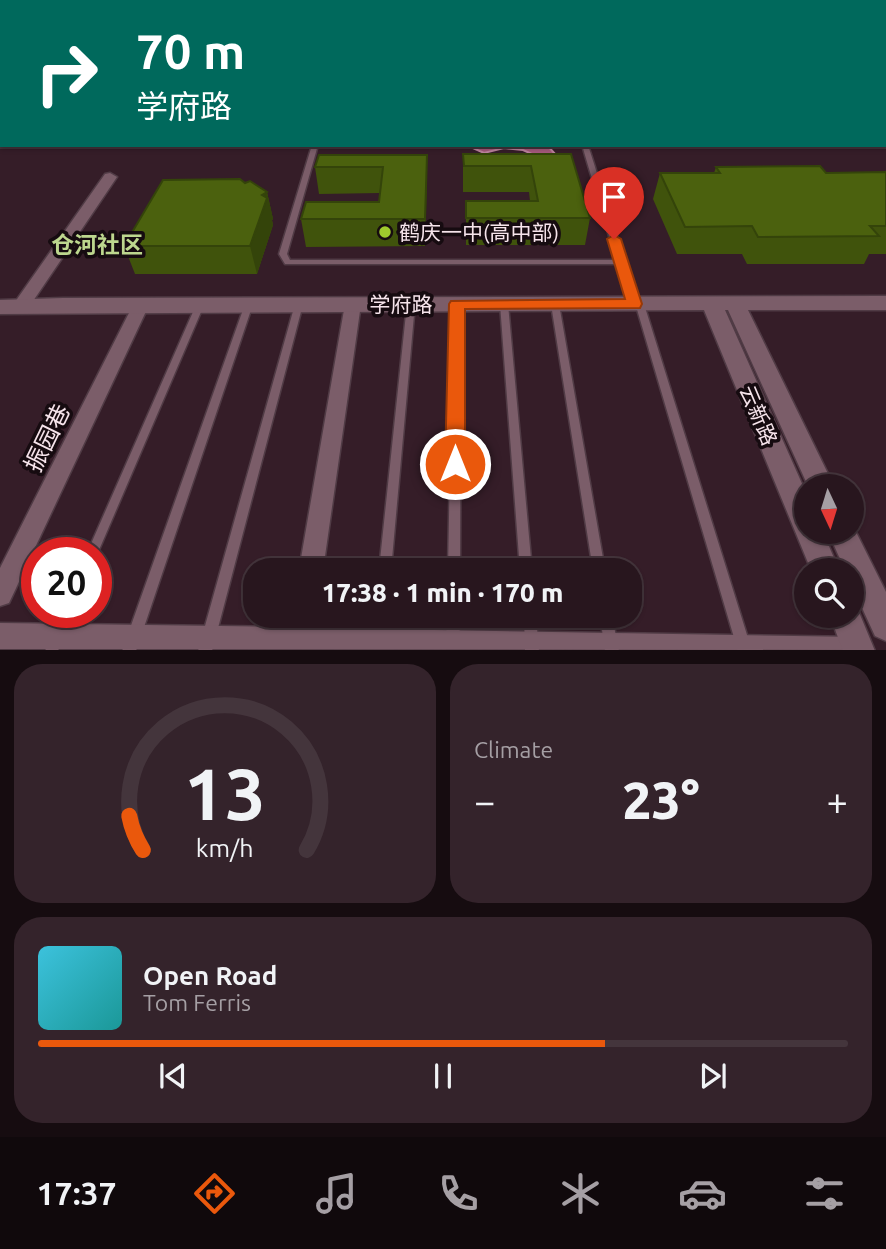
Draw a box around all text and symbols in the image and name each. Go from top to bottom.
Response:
text: 70 m [136,23,245,78]
icon: right [21,28,112,119]
text: 学府路 [136,88,232,124]
pin [584,167,644,239]
icon: arrive [595,178,633,216]
place label: 鹤庆一中(高中部) [399,220,559,244]
marker: 鹤庆一中(高中部) [377,224,393,240]
district label: 仓河社区 [51,232,143,257]
street label: 学府路 [370,292,433,316]
street label: 云新路 [736,381,782,449]
street label: 振园巷 [19,400,75,476]
position arrow [418,427,492,501]
north arrow [794,474,864,544]
map controls [794,474,864,628]
speed limit sign: 20 [21,537,112,628]
button: search [794,558,864,628]
text: 17:38 · 1 min · 170 m [322,578,563,607]
text: Climate [474,737,553,762]
text: 13 [184,752,266,834]
text: 23° [622,771,700,829]
text: − [474,780,495,822]
text: + [827,780,848,822]
text: km/h [196,833,254,861]
text: Open Road [143,961,277,990]
text: Tom Ferris [143,990,251,1015]
icon: previous [154,1057,192,1095]
icon: pause [424,1057,462,1095]
icon: next [694,1057,732,1095]
icon: directions [190,1169,239,1218]
icon: music [312,1169,361,1218]
icon: phone [434,1169,483,1218]
icon: climate [556,1169,605,1218]
icon: car [678,1169,727,1218]
icon: filters [800,1169,849,1218]
text: 17:37 [37,1175,117,1211]

